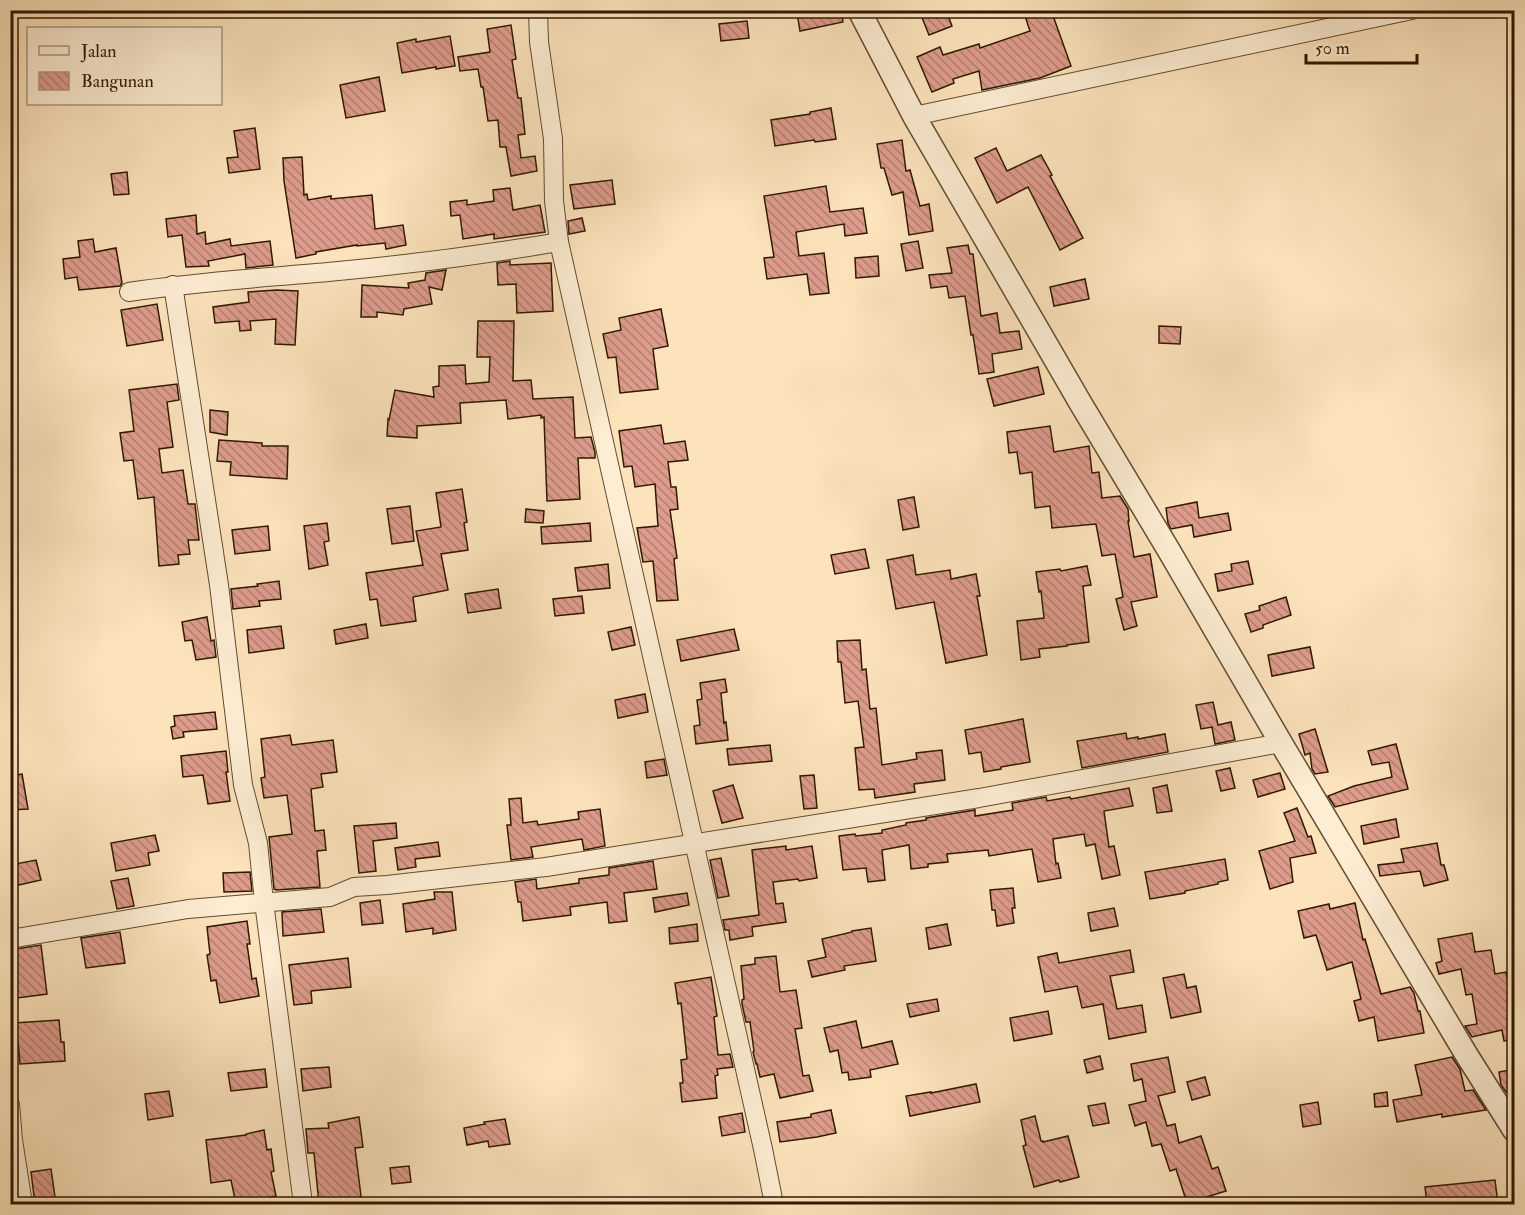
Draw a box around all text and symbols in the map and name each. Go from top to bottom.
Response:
legend [27,27,222,105]
scale bar [1306,27,1417,65]
text: 50 m [1315,37,1350,60]
text: Jalan [80,40,117,63]
text: Bangunan [81,70,154,93]

